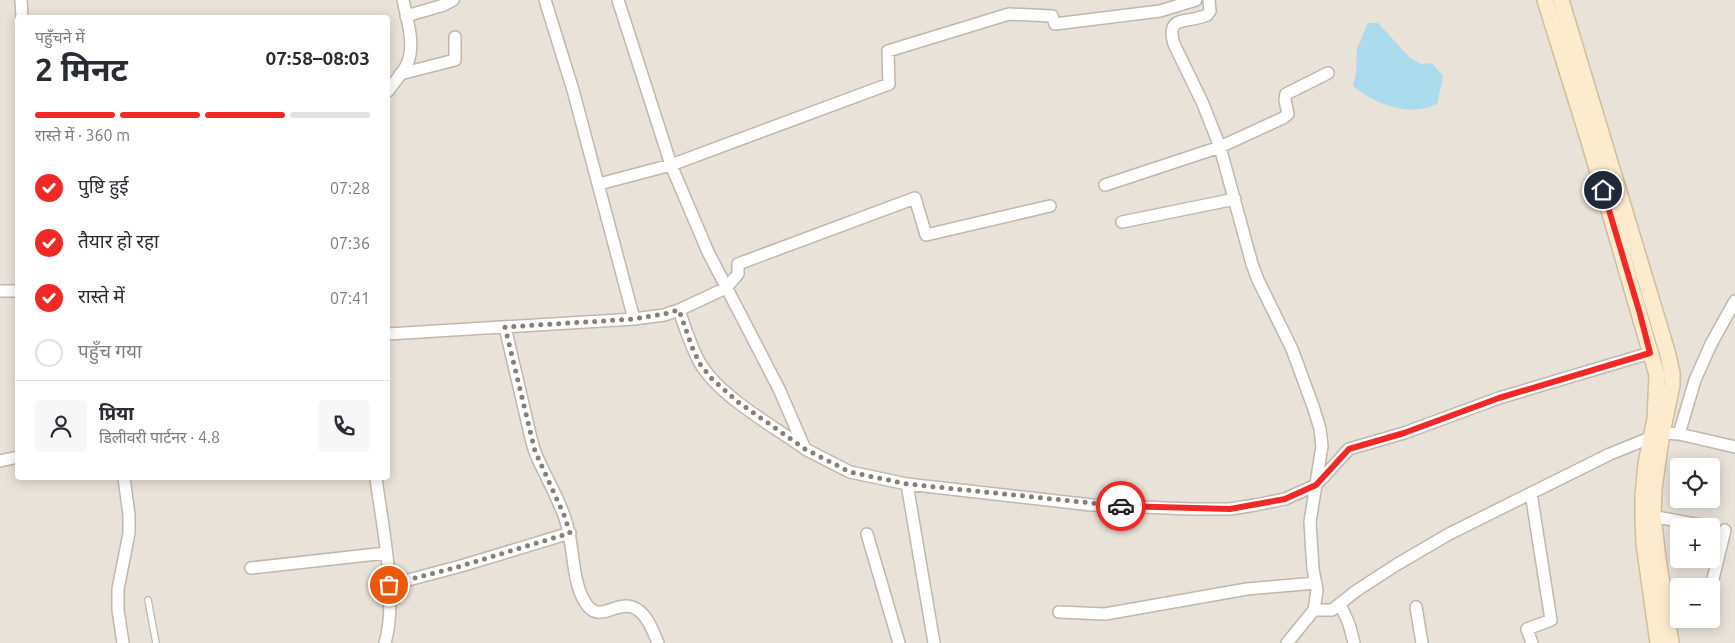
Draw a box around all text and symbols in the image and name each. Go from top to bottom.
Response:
text: पहुँचने में [35,28,85,46]
text: 07:58–08:03 [265,47,370,69]
text: 2 मिनट [35,51,128,87]
text: रास्ते में · 360 m [35,126,130,144]
pin [1582,169,1624,211]
icon: check [35,174,63,202]
text: पुष्टि हुई [78,175,129,197]
icon: home [1589,176,1617,204]
text: 07:28 [330,179,370,197]
icon: check [35,229,63,257]
text: तैयार हो रहा [78,230,159,252]
text: 07:36 [330,234,370,252]
icon: check [35,284,63,312]
text: रास्ते में [78,285,125,307]
text: 07:41 [330,289,370,307]
text: पहुँच गया [78,340,142,362]
button: person [35,400,87,452]
button: phone [318,400,370,452]
text: प्रिया [99,402,134,424]
text: डिलीवरी पार्टनर · 4.8 [99,428,220,446]
map controls [1670,458,1720,628]
button: locate [1670,458,1720,508]
courier [1096,481,1146,531]
icon: car [1107,492,1135,520]
button: + [1670,518,1720,568]
pin [368,564,410,606]
icon: bag [375,571,403,599]
button: − [1670,578,1720,628]

